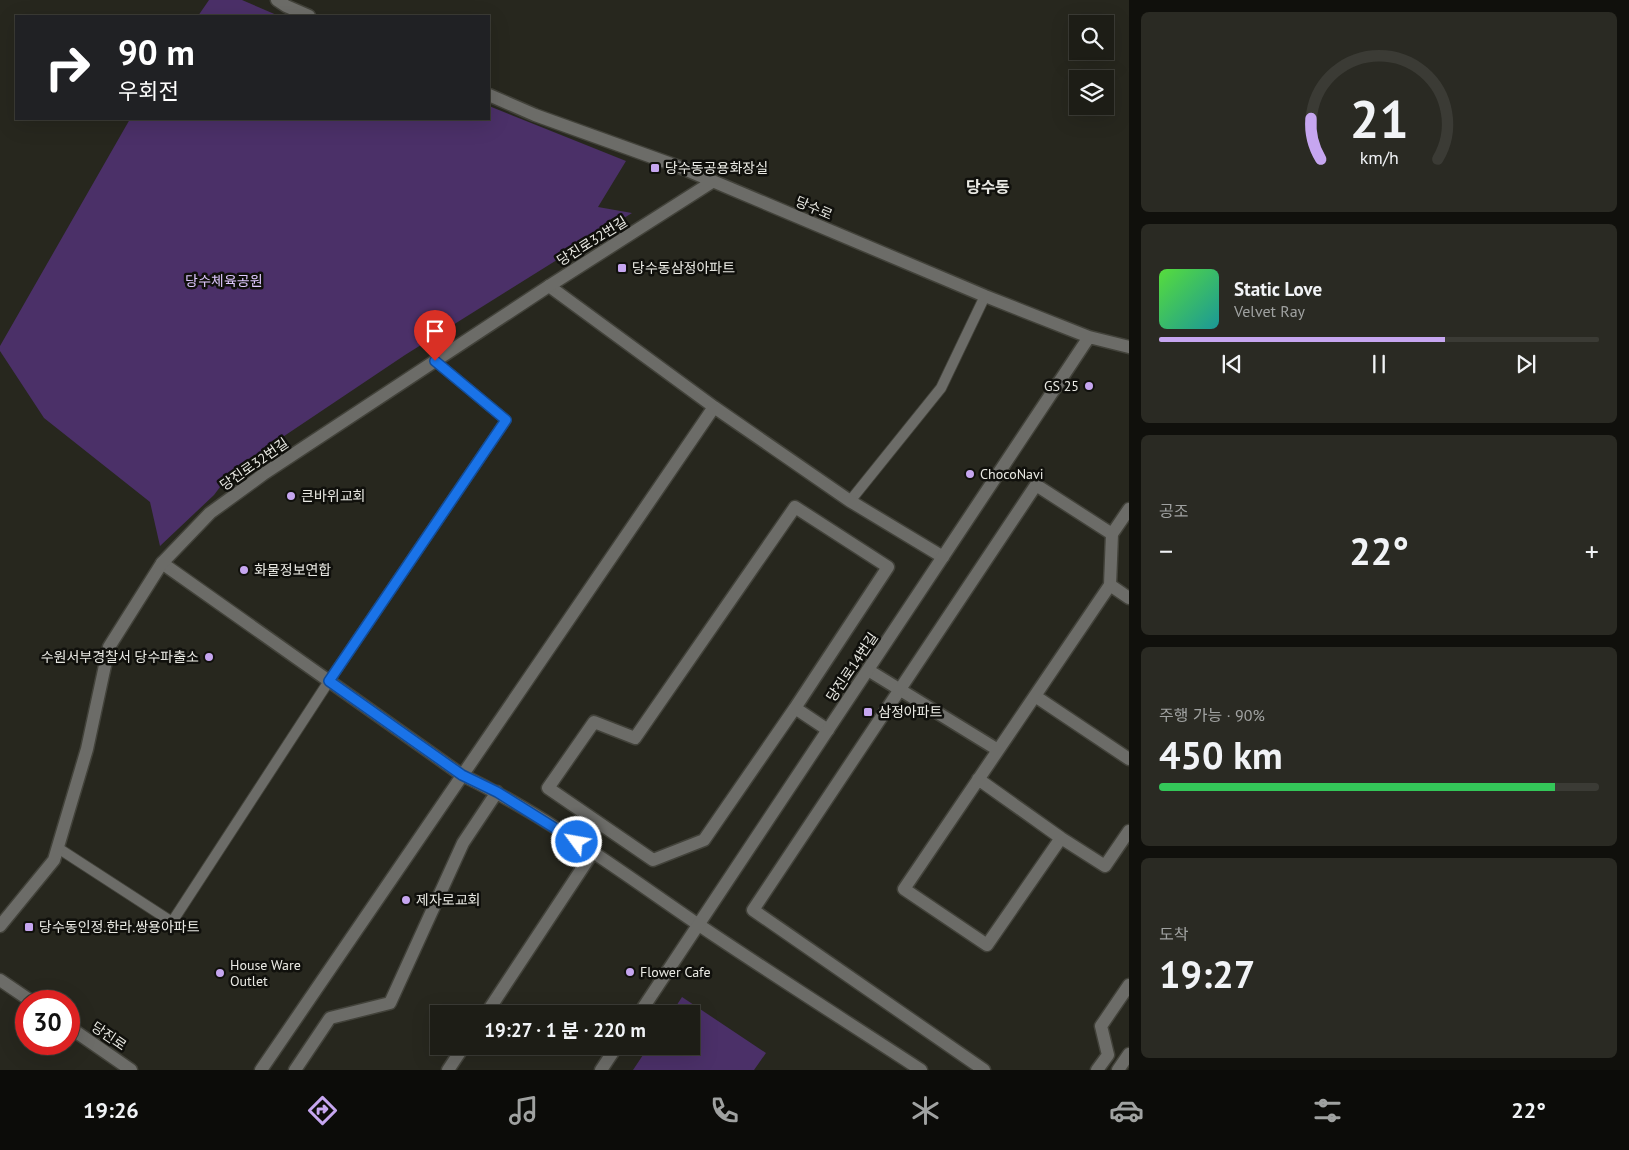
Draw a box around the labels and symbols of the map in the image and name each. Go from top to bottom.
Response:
place label: 당수동공용화장실 [665,159,768,177]
marker: 당수동공용화장실 [649,162,661,174]
district label: 당수동 [966,177,1010,197]
street label: 당수로 [793,192,835,224]
street label: 당진로32번길 [553,212,631,270]
place label: 당수동삼정아파트 [632,259,735,277]
marker: 당수동삼정아파트 [616,262,628,274]
park label: 당수체육공원 [185,272,263,290]
pin [414,310,456,361]
place label: GS 25 [1044,377,1079,395]
marker: GS 25 [1083,380,1095,392]
street label: 당진로32번길 [216,434,292,494]
place label: ChocoNavi [980,465,1044,483]
marker: ChocoNavi [964,468,976,480]
place label: 큰바위교회 [301,487,365,505]
marker: 큰바위교회 [285,490,297,502]
place label: 화물정보연합 [254,561,331,579]
marker: 화물정보연합 [238,564,250,576]
street label: 당진로14번길 [822,629,882,705]
place label: 수원서부경찰서 당수파출소 [41,648,199,666]
marker: 수원서부경찰서 당수파출소 [203,651,215,663]
place label: 삼정아파트 [878,703,943,721]
marker: 삼정아파트 [862,706,874,718]
position arrow [550,815,602,867]
place label: 제자로교회 [416,891,480,909]
marker: 제자로교회 [400,894,412,906]
place label: 당수동인정.한라.쌍용아파트 [39,918,200,936]
marker: 당수동인정.한라.쌍용아파트 [23,921,35,933]
place label: House Ware Outlet [230,956,301,990]
place label: Flower Cafe [640,963,711,981]
marker: Flower Cafe [624,966,636,978]
marker: House Ware Outlet [214,967,226,979]
speed limit sign: 30 [15,990,80,1055]
street label: 당진로 [88,1018,130,1054]

